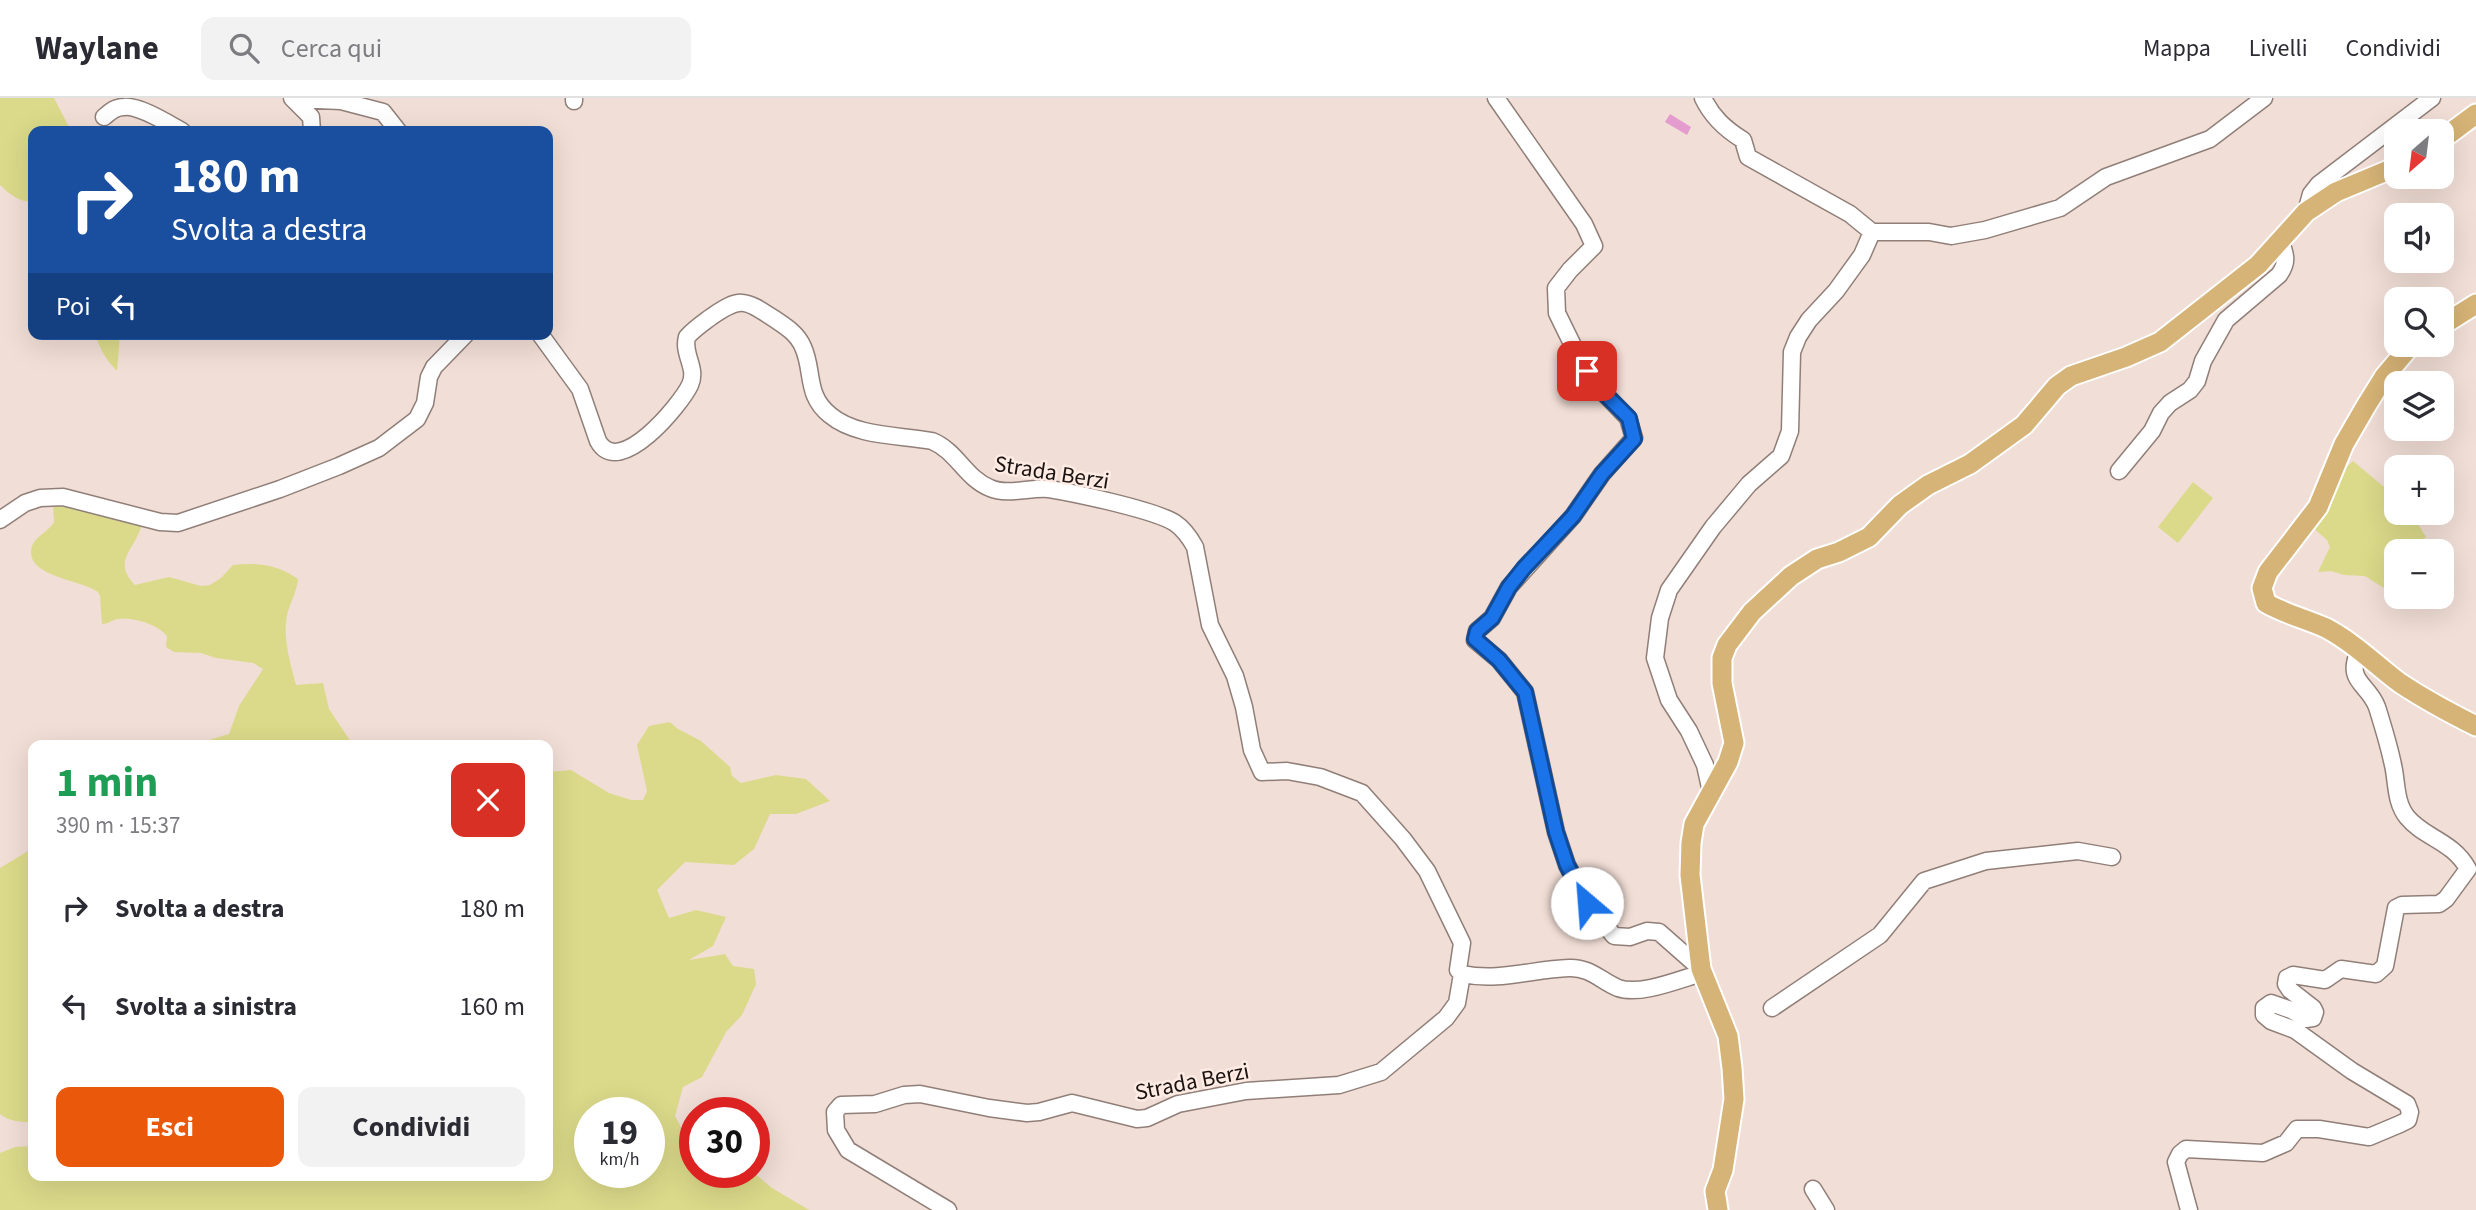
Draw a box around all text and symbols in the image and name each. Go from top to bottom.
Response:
search box [201,17,691,80]
text: Waylane [35,25,159,72]
icon: search [225,29,263,67]
text: Cerca qui [281,30,382,67]
text: Mappa [2143,31,2211,66]
text: Livelli [2249,31,2308,66]
text: Condividi [2346,31,2441,66]
north arrow [2384,119,2454,189]
map controls [2384,119,2454,609]
text: 180 m [171,142,300,212]
icon: right [56,154,147,245]
button: sound [2384,203,2454,273]
text: Svolta a destra [171,207,367,253]
icon: left [105,287,143,325]
button: search [2384,287,2454,357]
text: Poi [56,288,91,325]
pin [1557,341,1617,401]
icon: arrive [1568,352,1606,390]
button: layers [2384,371,2454,441]
street label: Strada Berzi [992,447,1112,498]
button: + [2384,455,2454,525]
button: − [2384,539,2454,609]
text: 1 min [56,753,158,813]
button: close [451,763,525,837]
text: 390 m · 15:37 [56,809,180,842]
position arrow [1550,866,1624,940]
icon: right [56,889,94,927]
text: Svolta a destra [115,890,285,927]
text: 180 m [459,890,525,927]
icon: left [56,987,94,1025]
text: Svolta a sinistra [115,988,297,1025]
text: 160 m [459,988,525,1025]
street label: Strada Berzi [1132,1054,1252,1109]
button: Esci [56,1087,284,1167]
button: Condividi [298,1087,525,1167]
speed limit sign: 30 [679,1097,770,1188]
text: 19 [601,1108,638,1158]
text: km/h [600,1147,639,1172]

